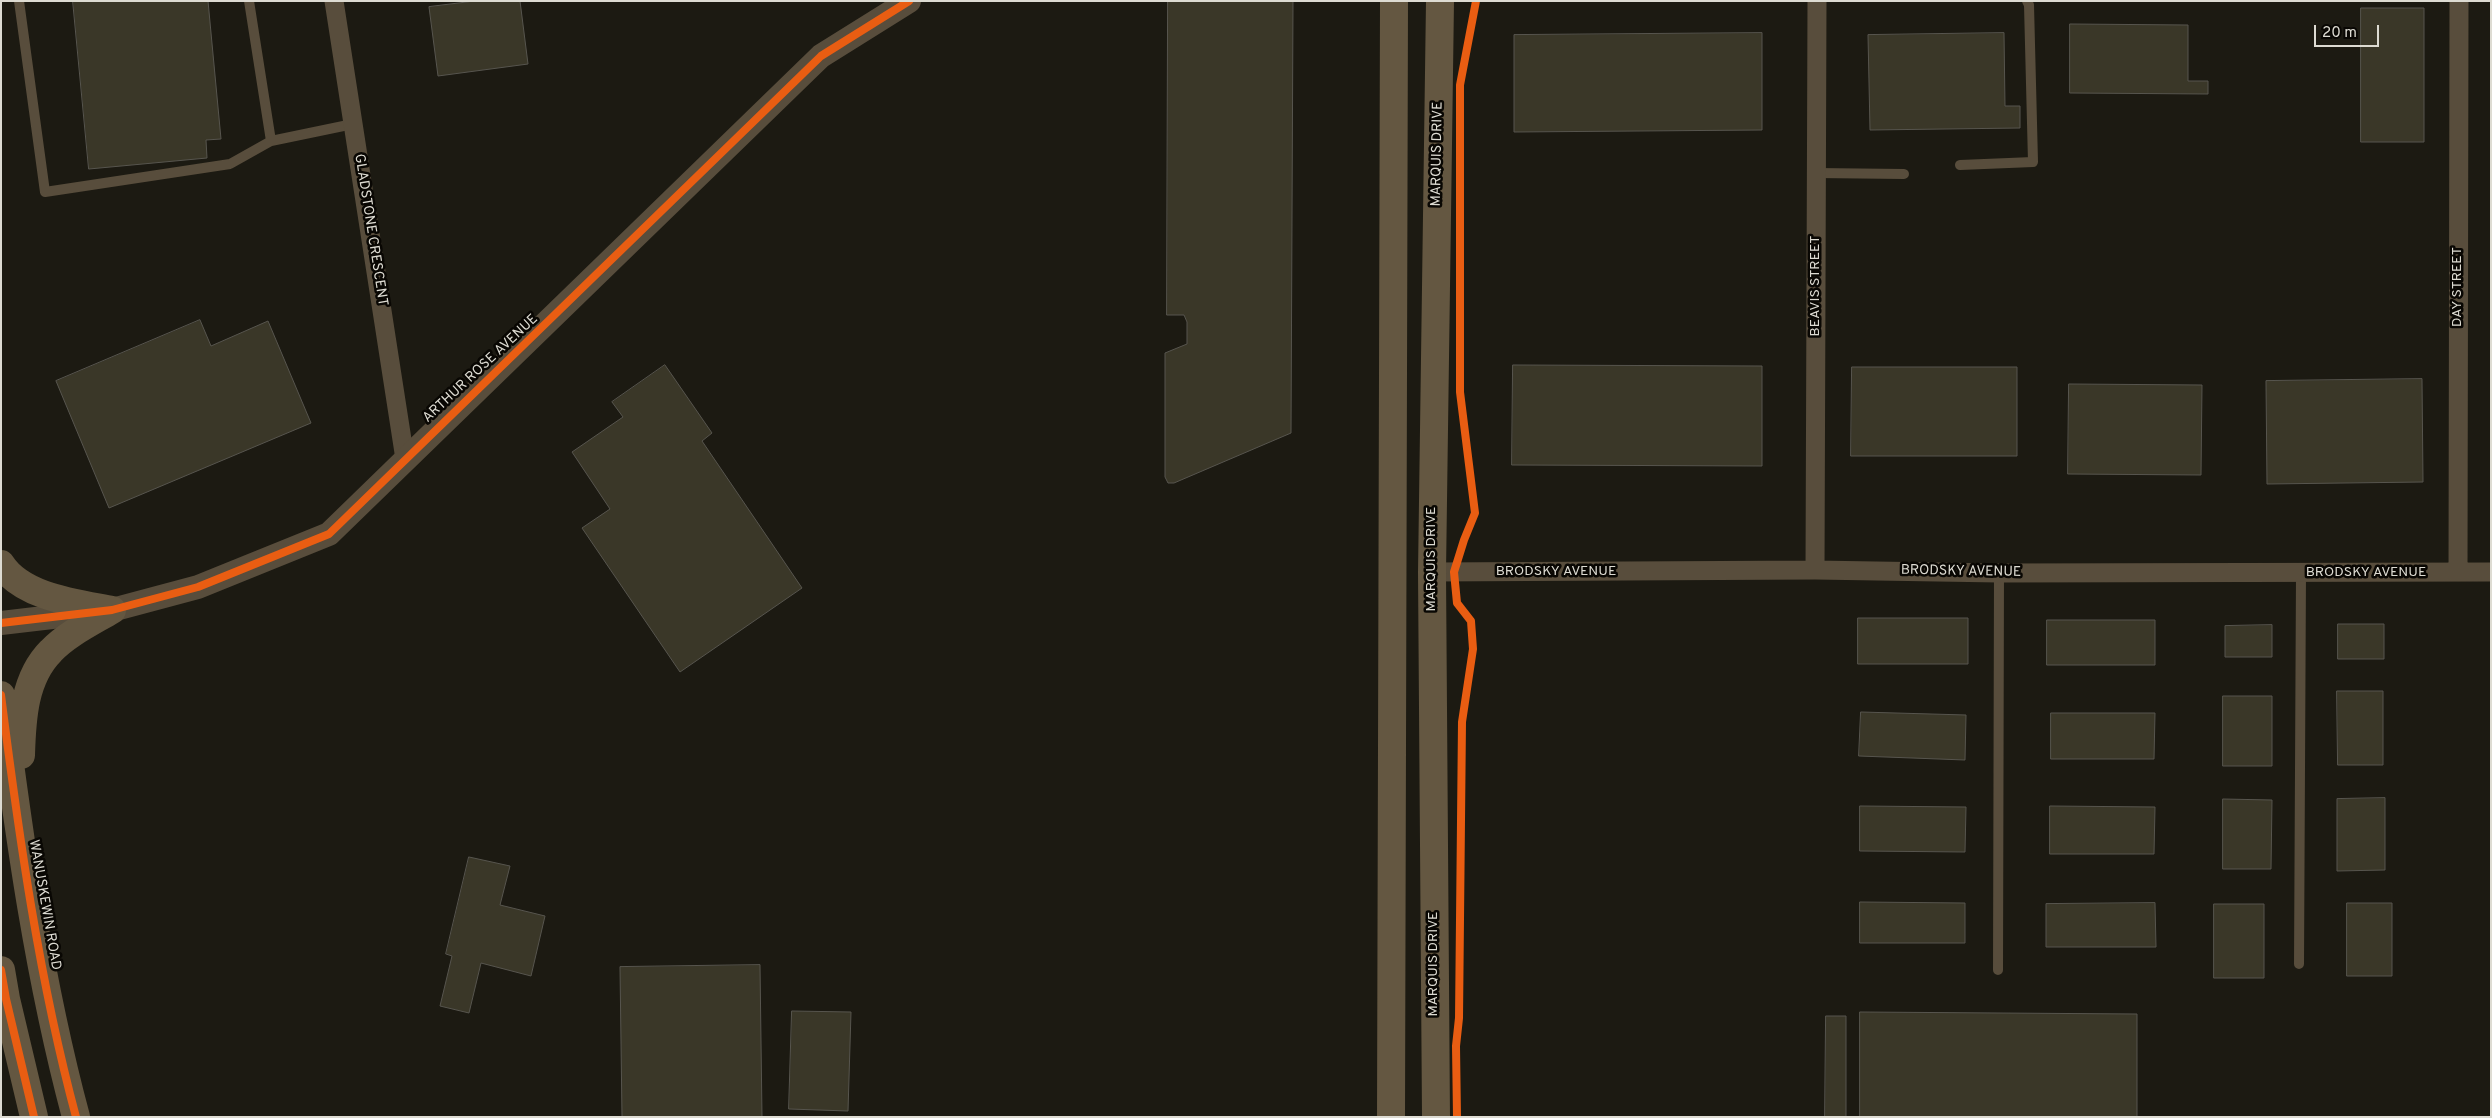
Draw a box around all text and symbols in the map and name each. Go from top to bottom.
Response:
scale bar [2317,15,2382,47]
text: 20 m [2322,24,2357,43]
street label: MARQUIS DRIVE [1429,101,1447,207]
street label: GLADSTONE CRESCENT [350,153,390,307]
street label: BEAVIS STREET [1808,236,1824,336]
street label: DAY STREET [2450,247,2466,327]
street label: ARTHUR ROSE AVENUE [420,311,542,427]
street label: MARQUIS DRIVE [1424,507,1440,611]
street label: BRODSKY AVENUE [1901,563,2021,581]
street label: BRODSKY AVENUE [1496,564,1616,580]
street label: BRODSKY AVENUE [2306,565,2426,581]
street label: WANUSKEWIN ROAD [24,838,64,972]
street label: MARQUIS DRIVE [1426,912,1442,1016]

